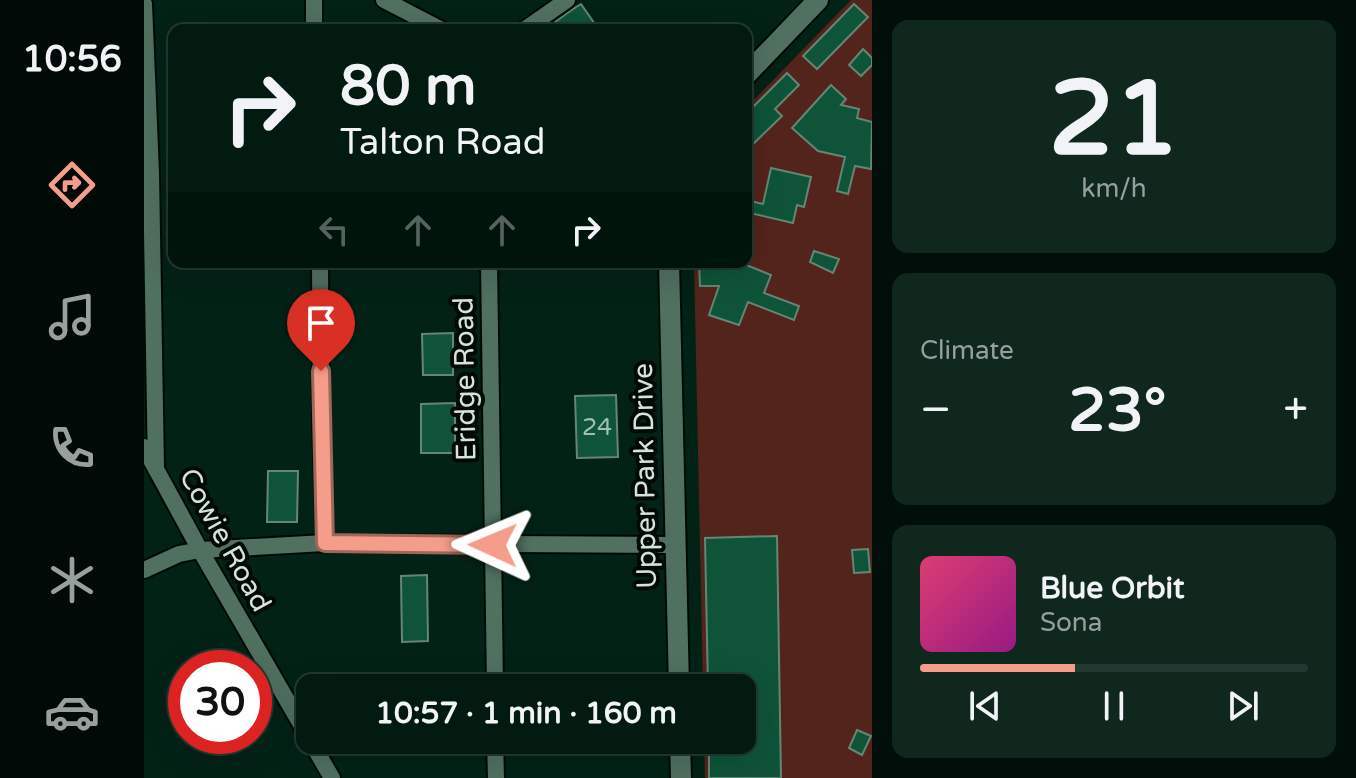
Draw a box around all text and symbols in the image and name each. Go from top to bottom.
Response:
text: 10:56 [22,38,122,81]
text: 80 m [340,53,476,120]
icon: right [208,56,312,160]
text: 21 [1049,58,1179,183]
text: Talton Road [340,121,545,164]
icon: directions [44,157,100,213]
text: km/h [1081,173,1147,204]
icon: left [312,208,356,252]
icon: ahead [396,208,440,252]
icon: ahead [480,208,524,252]
icon: right [564,208,608,252]
icon: music [44,289,100,345]
pin [287,289,355,371]
street label: Eridge Road [447,297,483,461]
icon: arrive [299,301,343,345]
text: Climate [920,335,1014,366]
street label: Upper Park Drive [626,363,664,589]
text: 23° [1068,375,1166,447]
text: − [920,384,951,437]
text: + [1283,384,1308,437]
house number: 24 [582,413,612,442]
icon: phone [44,420,100,476]
street label: Cowie Road [172,462,278,618]
position arrow [451,503,535,587]
icon: climate [44,552,100,608]
text: Blue Orbit [1040,570,1185,607]
text: Sona [1040,607,1102,638]
speed limit sign: 30 [168,650,272,754]
icon: car [44,684,100,740]
icon: previous [963,684,1007,728]
icon: pause [1092,684,1136,728]
icon: next [1221,684,1265,728]
text: 10:57 · 1 min · 160 m [375,695,677,732]

